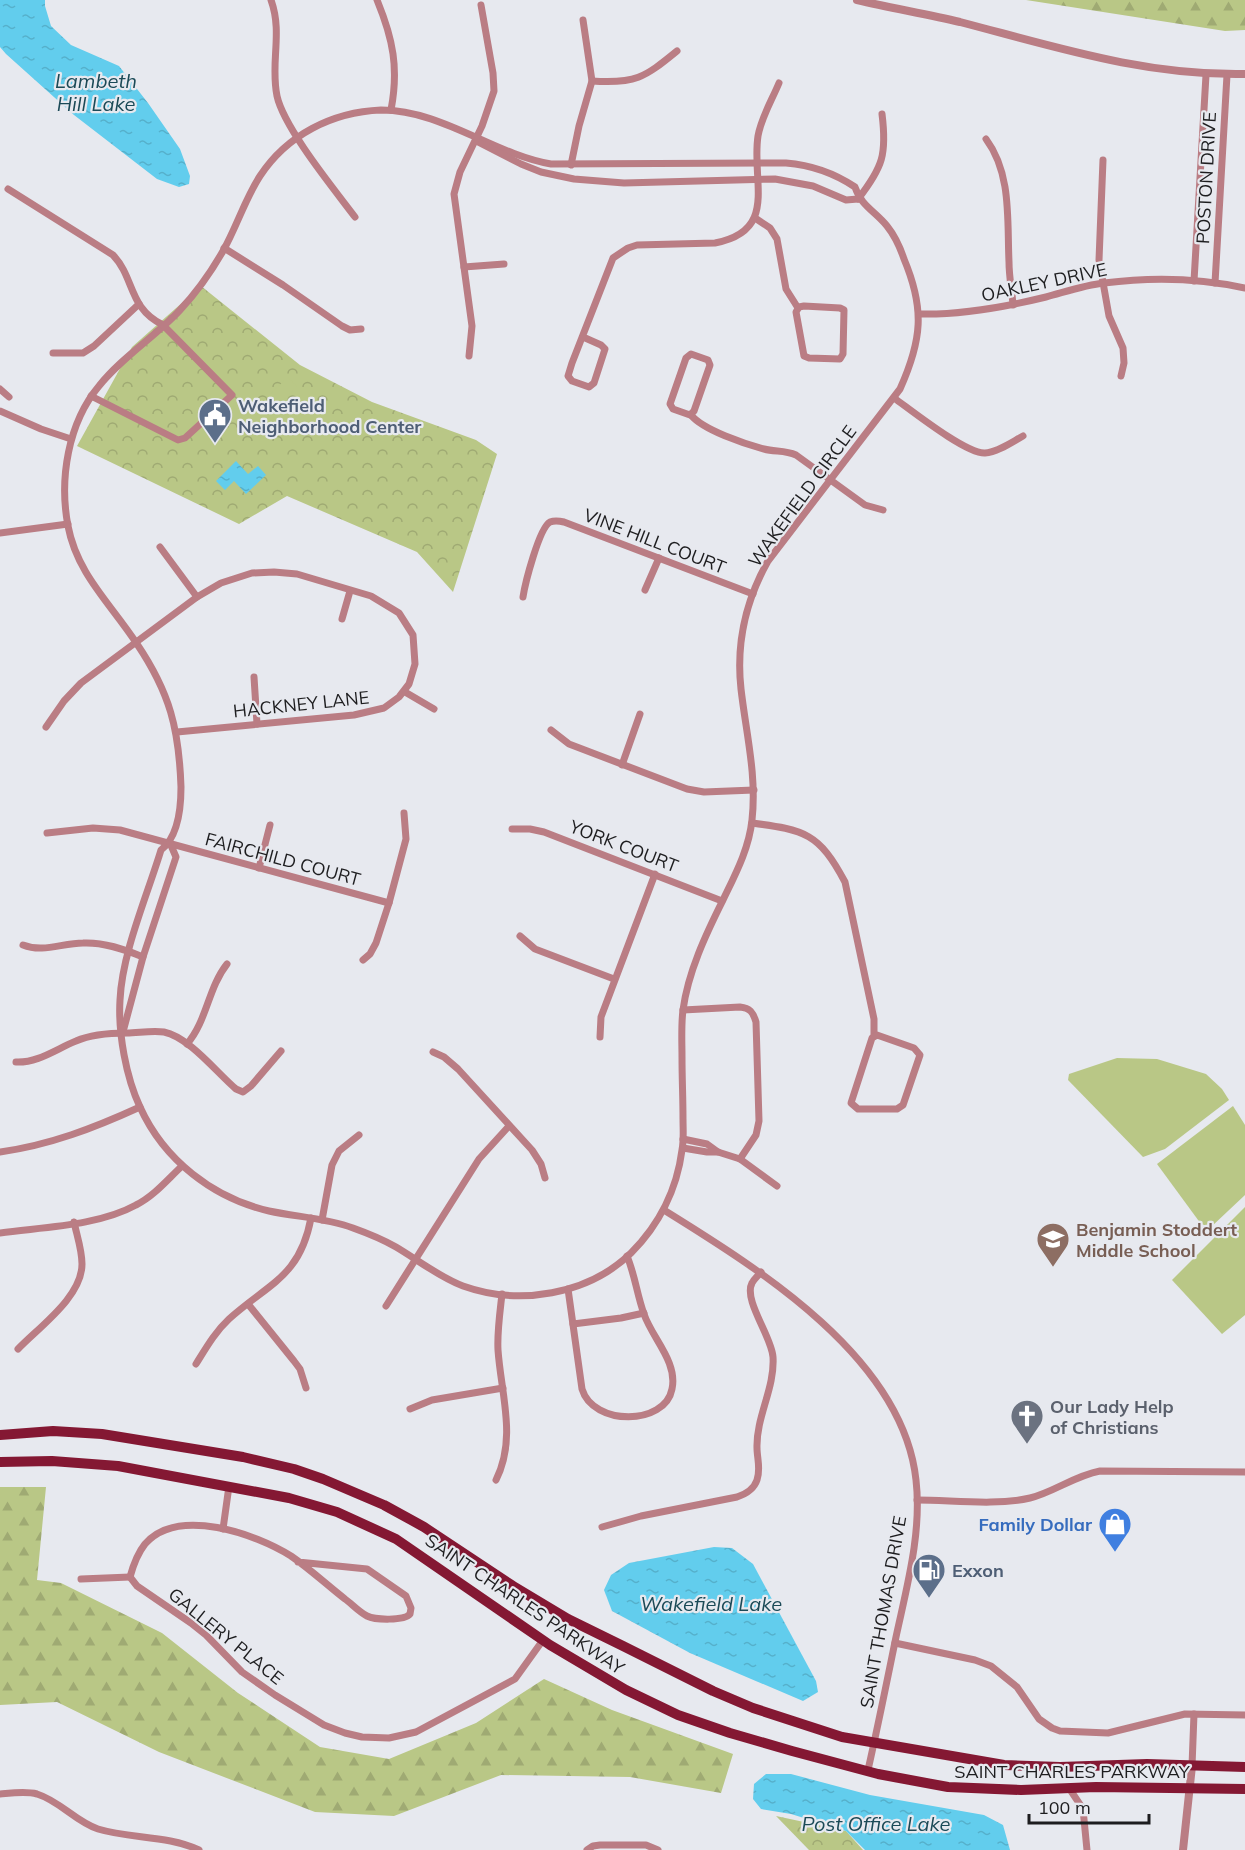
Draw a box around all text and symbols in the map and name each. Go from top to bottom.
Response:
water label: Lambeth Hill Lake [55,68,137,116]
street label: POSTON DRIVE [1191,111,1221,245]
street label: OAKLEY DRIVE [979,257,1109,307]
place label: Wakefield Neighborhood Center [238,394,422,438]
public building icon: Wakefield Neighborhood Center [197,397,233,444]
street label: WAKEFIELD CIRCLE [743,421,861,571]
street label: VINE HILL COURT [581,503,730,579]
street label: HACKNEY LANE [232,685,370,723]
street label: YORK COURT [565,814,682,877]
street label: FAIRCHILD COURT [203,827,363,891]
place label: Benjamin Stoddert Middle School [1076,1218,1237,1262]
school or university icon: Benjamin Stoddert Middle School [1035,1221,1071,1268]
place label: Our Lady Help of Christians [1050,1395,1174,1439]
church icon: Our Lady Help of Christians [1009,1398,1045,1445]
shop icon: Family Dollar [1097,1506,1133,1553]
place label: Family Dollar [979,1513,1093,1536]
street label: SAINT THOMAS DRIVE [855,1514,911,1710]
street label: SAINT CHARLES PARKWAY [421,1529,630,1680]
fuel station icon: Exxon [911,1552,947,1599]
place label: Exxon [952,1559,1004,1582]
street label: GALLERY PLACE [164,1582,288,1690]
water label: Wakefield Lake [640,1591,782,1616]
street label: SAINT CHARLES PARKWAY [954,1760,1191,1783]
scale bar [1029,1787,1149,1825]
text: 100 m [1038,1796,1091,1819]
water label: Post Office Lake [801,1811,951,1836]

